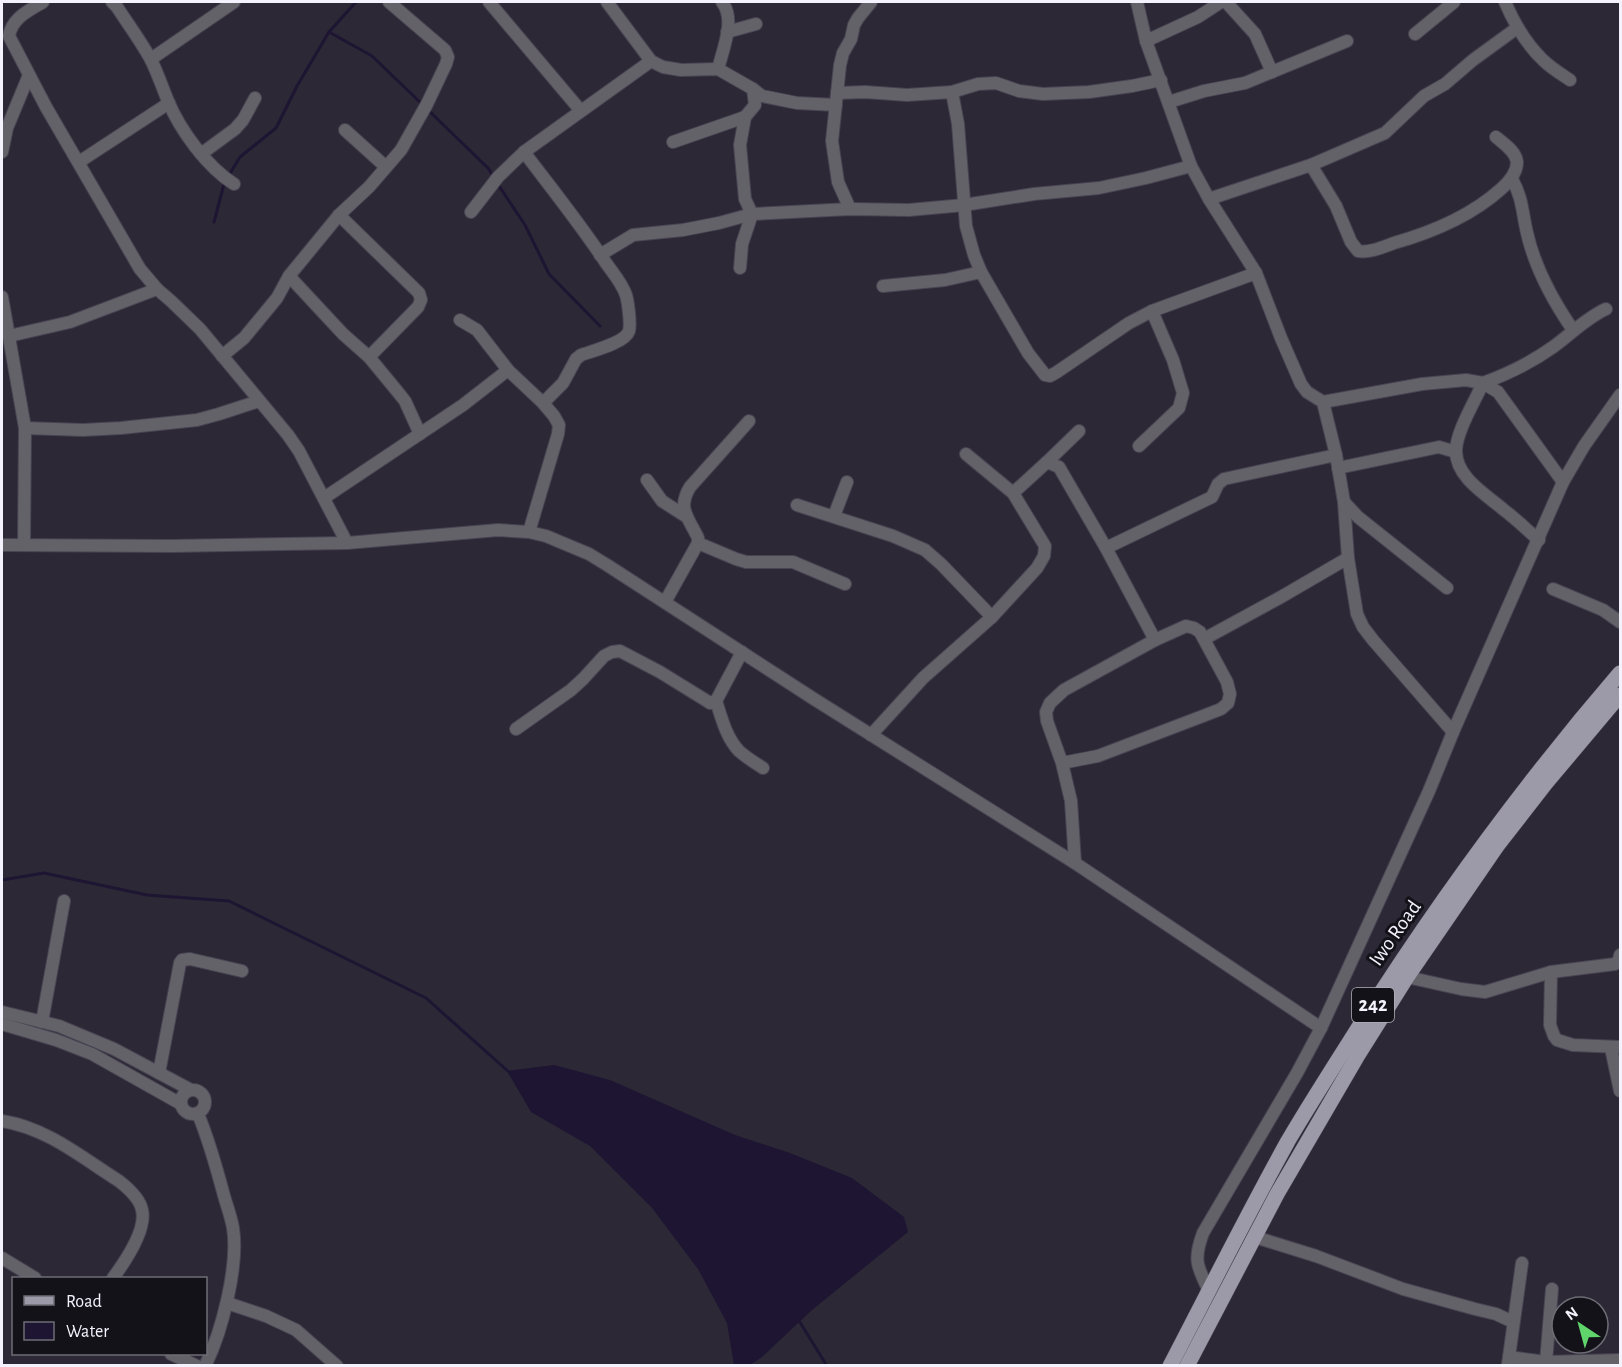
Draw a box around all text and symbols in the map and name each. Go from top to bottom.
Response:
street label: Iwo Road [1365,896,1425,969]
road number: 242 [1352,988,1394,1022]
legend [12,1277,207,1355]
text: Road [66,1293,102,1311]
north arrow [1550,1295,1610,1355]
text: N [1563,1304,1581,1323]
text: Water [66,1323,109,1341]

